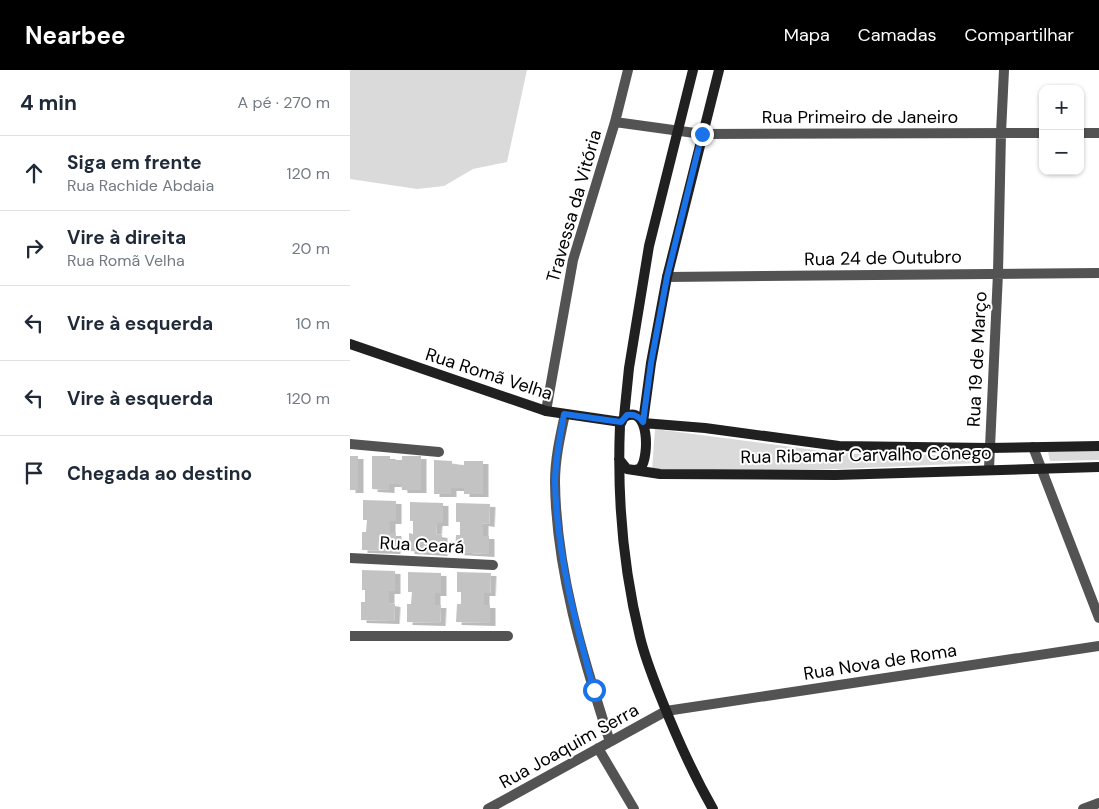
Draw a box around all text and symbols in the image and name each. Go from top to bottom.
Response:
text: Nearbee [25,20,125,51]
text: Mapa [784,23,830,47]
text: Camadas [858,23,936,47]
text: Compartilhar [964,23,1074,47]
map controls [1039,85,1084,175]
button: + [1039,85,1084,130]
text: 4 min [20,89,77,117]
text: A pé · 270 m [238,92,330,113]
street label: Rua Primeiro de Janeiro [762,105,958,129]
route end [691,123,714,146]
street label: Travessa da Vitória [541,127,607,285]
button: − [1039,130,1084,175]
text: Siga em frente [67,150,202,175]
icon: ahead [20,159,48,187]
text: 120 m [286,163,330,184]
text: Rua Rachide Abdaia [67,175,214,196]
text: Vire à direita [67,225,186,250]
icon: right [20,234,48,262]
text: 20 m [291,238,330,259]
street label: Rua 24 de Outubro [804,245,962,271]
text: Rua Romã Velha [67,250,185,271]
street label: Rua 19 de Março [961,291,993,427]
icon: left [20,309,48,337]
text: Vire à esquerda [67,311,213,336]
text: 10 m [296,313,330,334]
street label: Rua Romã Velha [422,342,556,406]
icon: left [20,384,48,412]
text: Vire à esquerda [67,386,213,411]
text: 120 m [286,388,330,409]
street label: Rua Ribamar Carvalho Cônego [740,441,992,469]
icon: arrive [20,459,48,487]
text: Chegada ao destino [67,461,252,486]
street label: Rua Ceará [379,531,465,559]
street label: Rua Nova de Roma [802,638,958,686]
route start [583,679,606,702]
street label: Rua Joaquim Serra [495,698,643,794]

